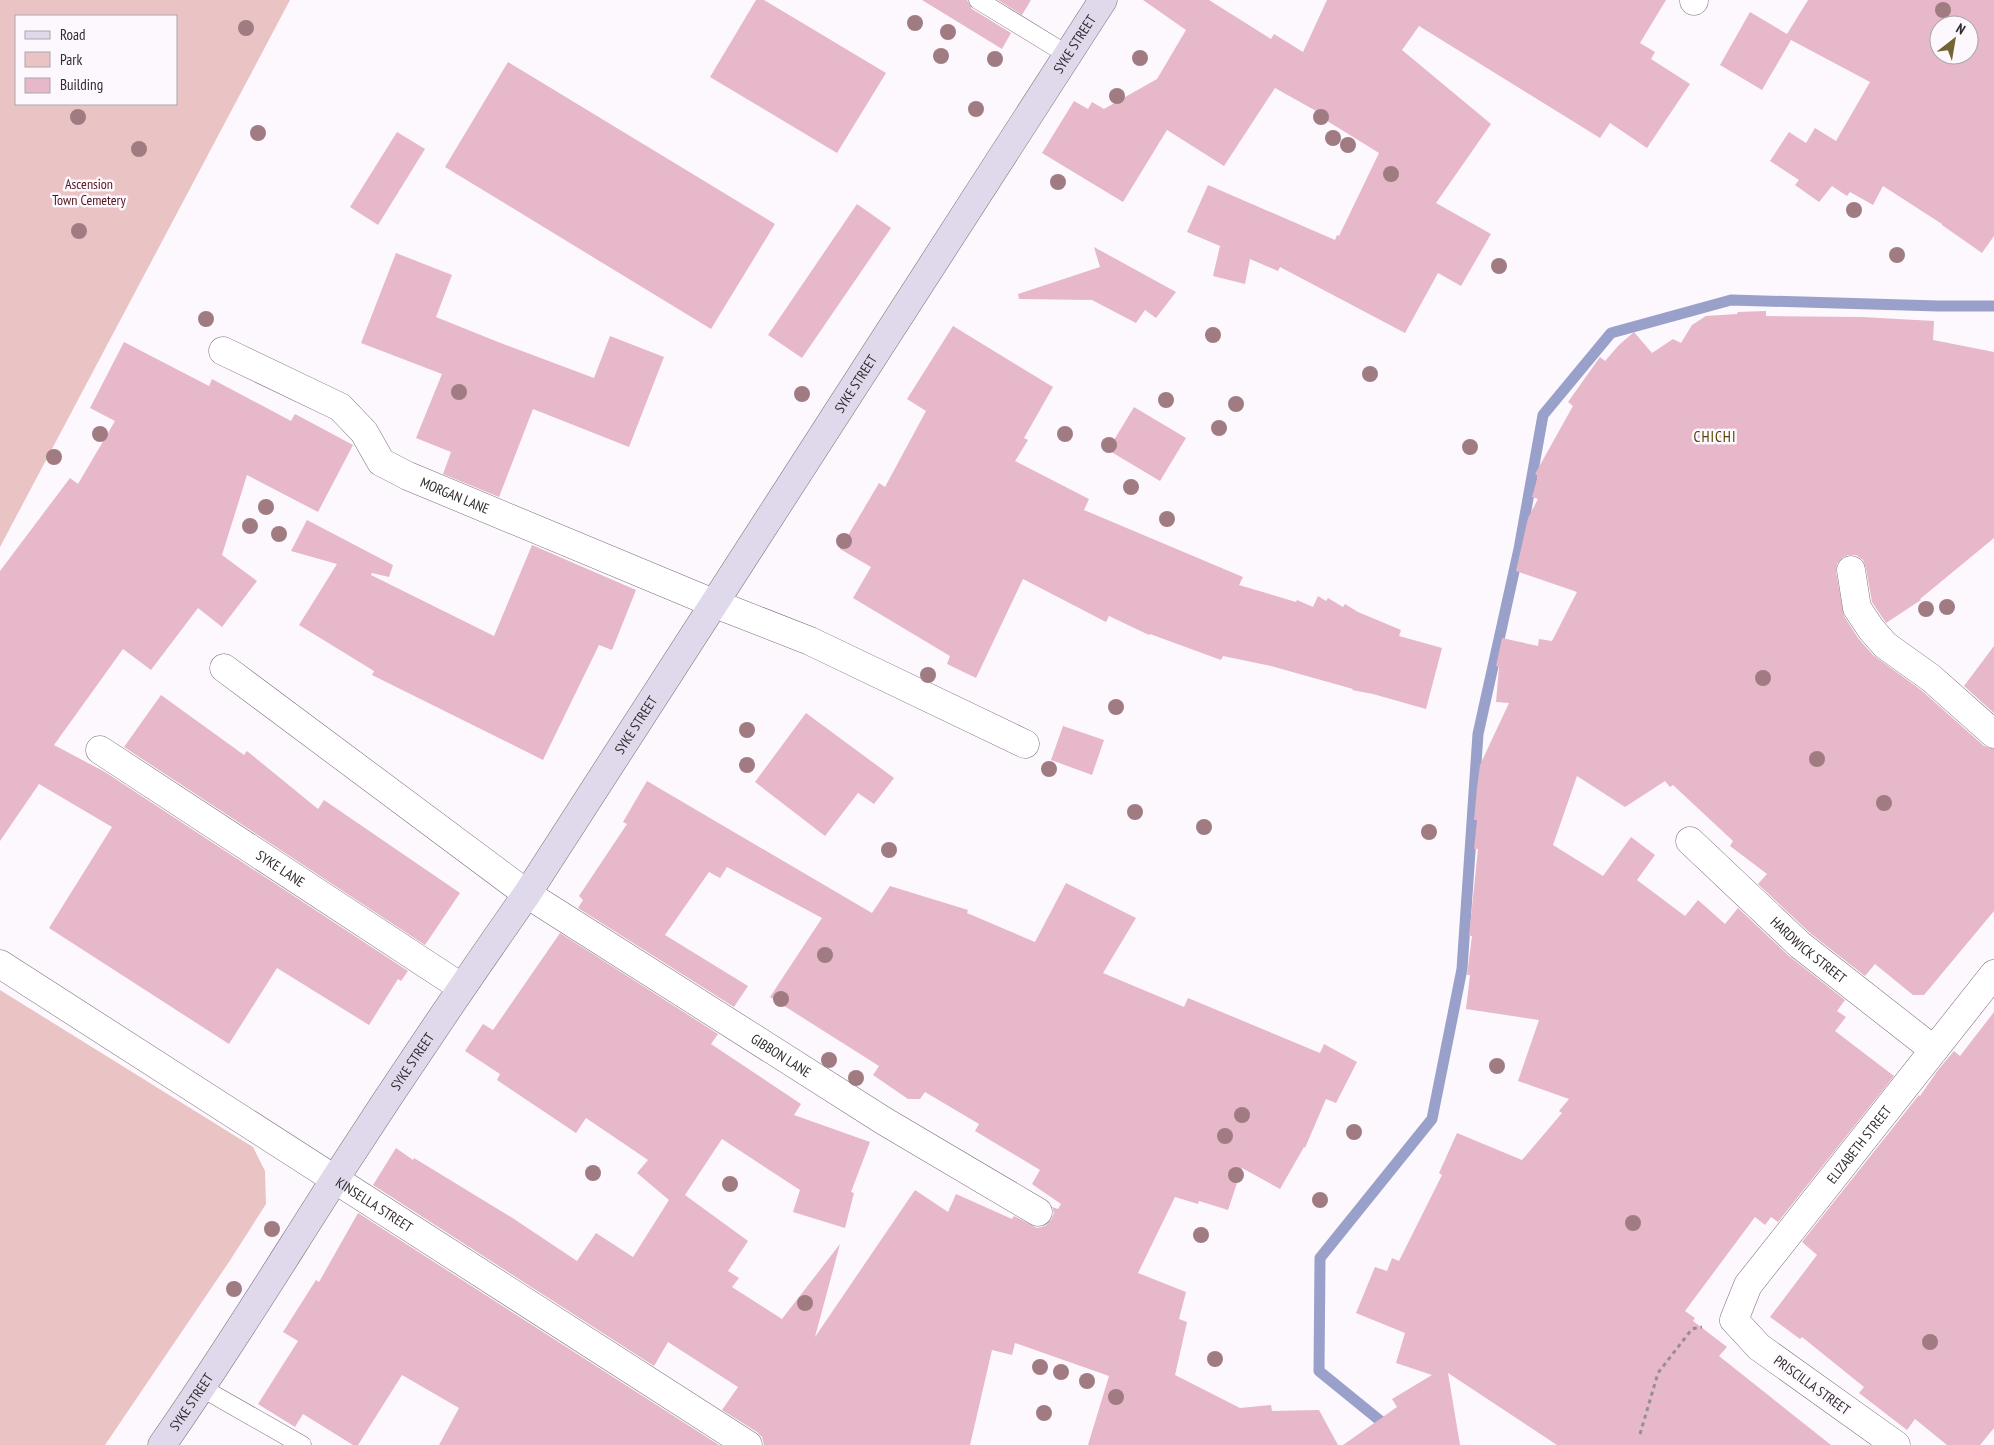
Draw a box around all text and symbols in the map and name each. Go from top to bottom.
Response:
street label: SYKE STREET [1049,11,1100,77]
legend [15,15,178,105]
north arrow [1929,15,1979,65]
text: N [1953,19,1969,39]
text: Road [60,25,86,44]
text: Park [60,50,82,69]
text: Building [60,75,103,94]
park label: Ascension Town Cemetery [52,175,126,209]
street label: SYKE STREET [830,351,881,416]
district label: CHICHI [1694,427,1736,446]
street label: MORGAN LANE [418,473,492,518]
street label: SYKE STREET [611,692,662,757]
street label: SYKE LANE [253,846,308,891]
street label: HARDWICK STREET [1767,913,1851,987]
street label: SYKE STREET [387,1029,438,1094]
street label: GIBBON LANE [748,1030,814,1081]
street label: ELIZABETH STREET [1823,1101,1896,1187]
street label: KINSELLA STREET [332,1173,417,1236]
street label: PRISCILLA STREET [1770,1351,1854,1419]
street label: SYKE STREET [166,1369,218,1434]

